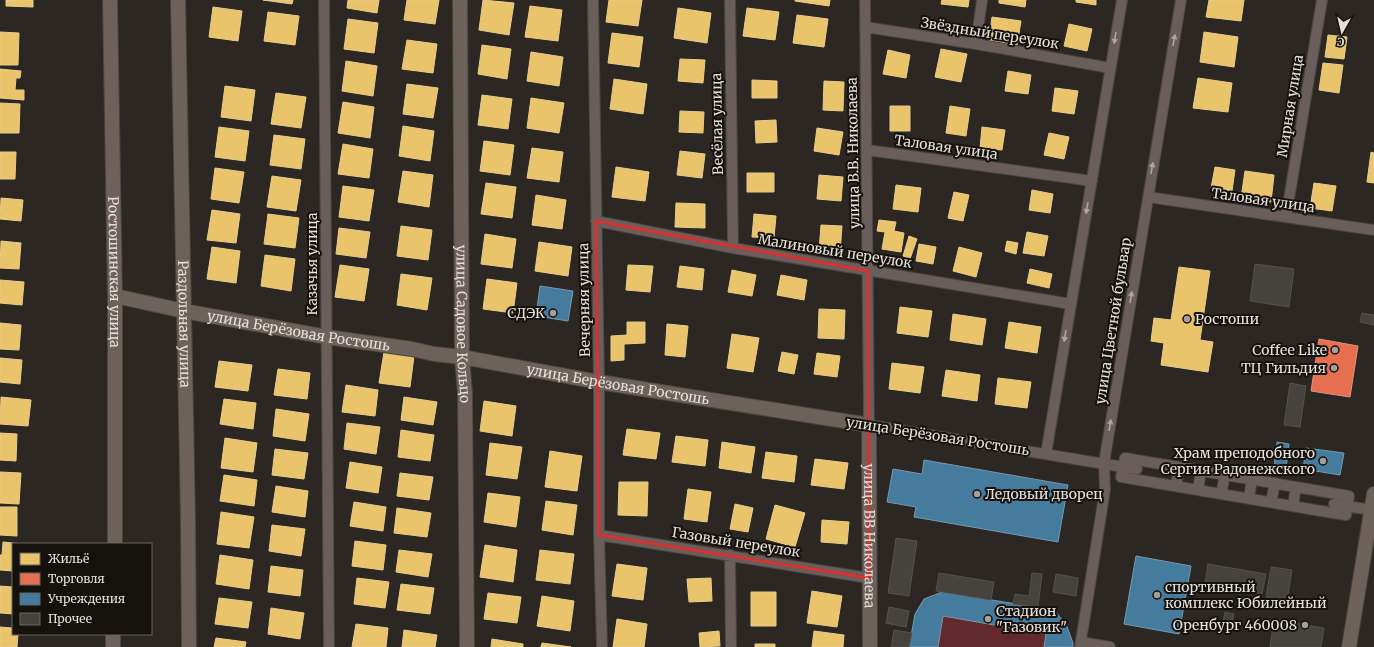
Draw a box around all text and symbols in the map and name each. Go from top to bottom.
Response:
north arrow [1322,12,1362,52]
street label: Звёздный переулок [920,13,1061,53]
one-way arrow [1112,32,1118,45]
one-way arrow [1171,34,1177,46]
text: С [1336,34,1345,49]
street label: Мирная улица [1273,53,1307,159]
street label: Весёлая улица [707,72,727,175]
street label: улица В.В. Николаева [843,77,863,229]
street label: Таловая улица [893,131,999,163]
one-way arrow [1150,162,1156,174]
street label: Таловая улица [1210,184,1316,216]
street label: Ростошинская улица [104,196,124,348]
one-way arrow [1084,202,1090,214]
street label: Казачья улица [303,212,321,315]
street label: Малиновый переулок [757,230,914,272]
street label: улица Цветной бульвар [1091,236,1135,406]
street label: Вечерняя улица [574,242,594,357]
street label: улица Садовое Кольцо [452,245,474,403]
street label: Раздольная улица [174,260,194,388]
one-way arrow [1128,290,1134,303]
place label: СДЭК [507,304,545,322]
street label: улица Берёзовая Ростошь [206,306,391,355]
marker: СДЭК [548,308,558,318]
place label: Ростоши [1195,310,1259,328]
marker: Ростоши [1182,314,1192,324]
one-way arrow [1062,330,1068,342]
place label: Coffee Like [1252,341,1327,359]
marker: Coffee Like [1330,345,1340,355]
place label: ТЦ Гильдия [1241,359,1326,377]
street label: улица Берёзовая Ростошь [525,360,711,408]
marker: ТЦ Гильдия [1329,363,1339,373]
street label: улица Берёзовая Ростошь [845,413,1031,459]
one-way arrow [1107,419,1113,431]
place label: Храм преподобного Сергия Радонежского [1161,444,1315,478]
marker: Храм преподобного Сергия Радонежского [1318,456,1328,466]
street label: улица ВВ Николаева [860,463,879,609]
place label: Ледовый дворец [985,485,1103,503]
marker: Ледовый дворец [972,489,982,499]
street label: Газовый переулок [670,523,802,561]
legend [12,543,152,635]
text: Жильё [48,551,89,566]
text: Торговля [48,571,105,586]
place label: спортивный комплекс Юбилейный [1165,578,1327,612]
marker: спортивный комплекс Юбилейный [1152,590,1162,600]
text: Учреждения [47,591,125,606]
place label: Стадион "Газовик" [996,602,1067,636]
text: Прочее [48,611,92,626]
marker: Стадион "Газовик" [983,614,993,624]
place label: Оренбург 460008 [1173,616,1297,634]
marker: Оренбург 460008 [1300,620,1310,630]

